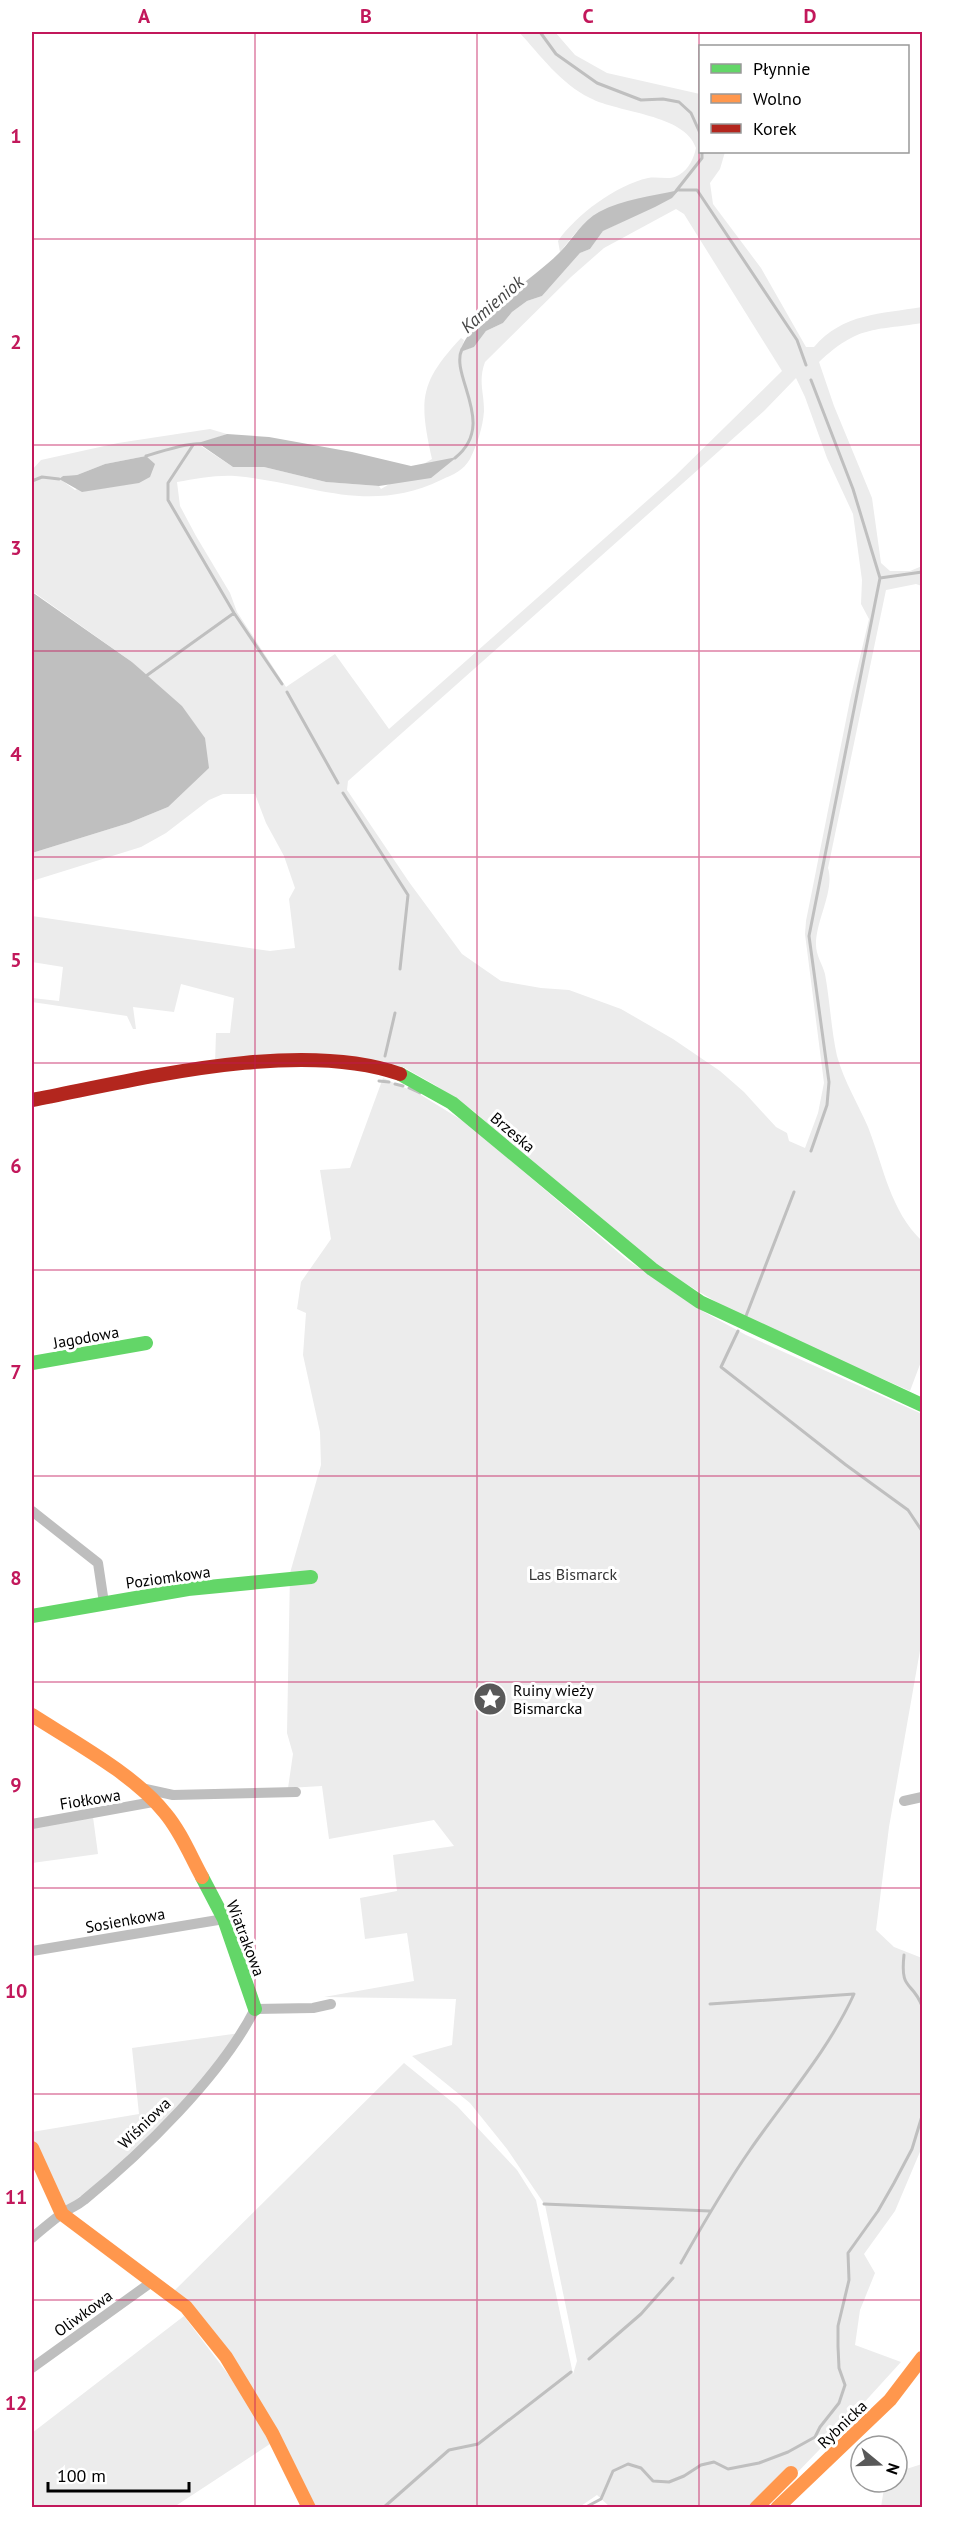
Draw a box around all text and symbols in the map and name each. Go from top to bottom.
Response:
text: A [138,3,151,29]
text: B [360,3,372,29]
text: C [582,3,594,29]
text: D [804,3,817,29]
legend [699,45,909,153]
text: Płynnie [753,57,810,80]
text: Wolno [753,87,802,110]
text: Korek [753,117,797,140]
text: 1 [10,123,22,149]
water label: Kamieniok [456,270,529,338]
text: 2 [10,329,22,355]
text: 3 [10,535,22,561]
text: 4 [10,741,22,767]
text: 5 [10,947,22,973]
street label: Brzeska [487,1108,539,1156]
text: 6 [10,1153,22,1179]
street label: Jagodowa [51,1321,120,1353]
text: 7 [10,1359,22,1385]
street label: Poziomkowa [124,1561,212,1593]
park label: Las Bismarck [529,1564,618,1584]
text: 8 [10,1565,22,1591]
place label: Ruiny wieży Bismarcka [513,1680,594,1718]
place icon: Ruiny wieży Bismarcka [472,1681,508,1717]
text: 9 [10,1772,22,1798]
street label: Fiołkowa [58,1784,122,1814]
street label: Wiatrakowa [222,1897,270,1979]
street label: Sosienkowa [84,1903,166,1937]
text: 10 [5,1978,27,2004]
street label: Wiśniowa [114,2093,174,2153]
text: 11 [5,2184,27,2210]
street label: Oliwkowa [50,2285,116,2341]
text: 12 [5,2390,27,2416]
street label: Rybnicka [813,2396,871,2452]
north arrow [849,2434,909,2494]
scale bar [48,2455,189,2493]
text: N [882,2461,904,2477]
text: 100 m [57,2464,106,2487]

